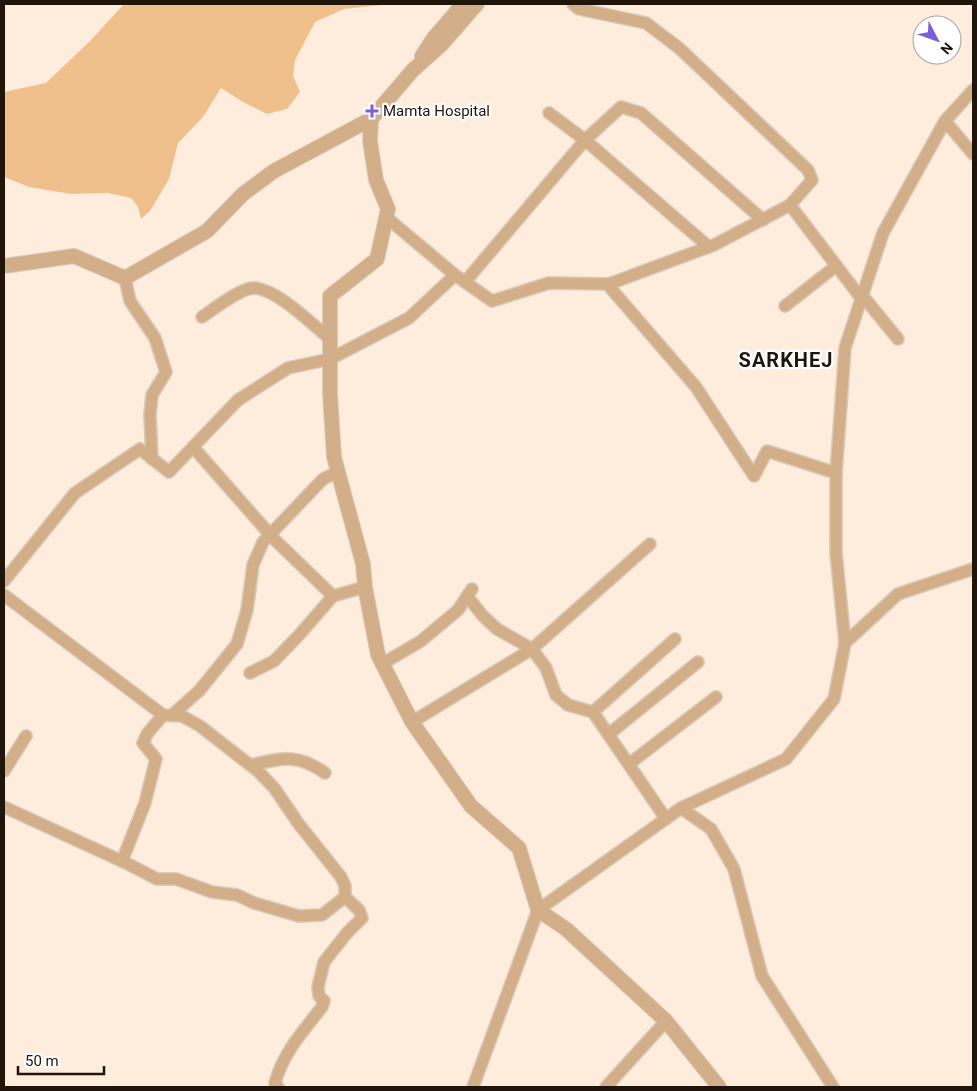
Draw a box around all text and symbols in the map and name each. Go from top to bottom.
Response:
north arrow [912,15,962,65]
text: N [938,40,956,58]
place label: Mamta Hospital [383,102,490,120]
marker: Mamta Hospital [365,104,379,118]
district label: SARKHEJ [739,348,833,372]
scale bar [18,1044,104,1076]
text: 50 m [25,1052,59,1070]

